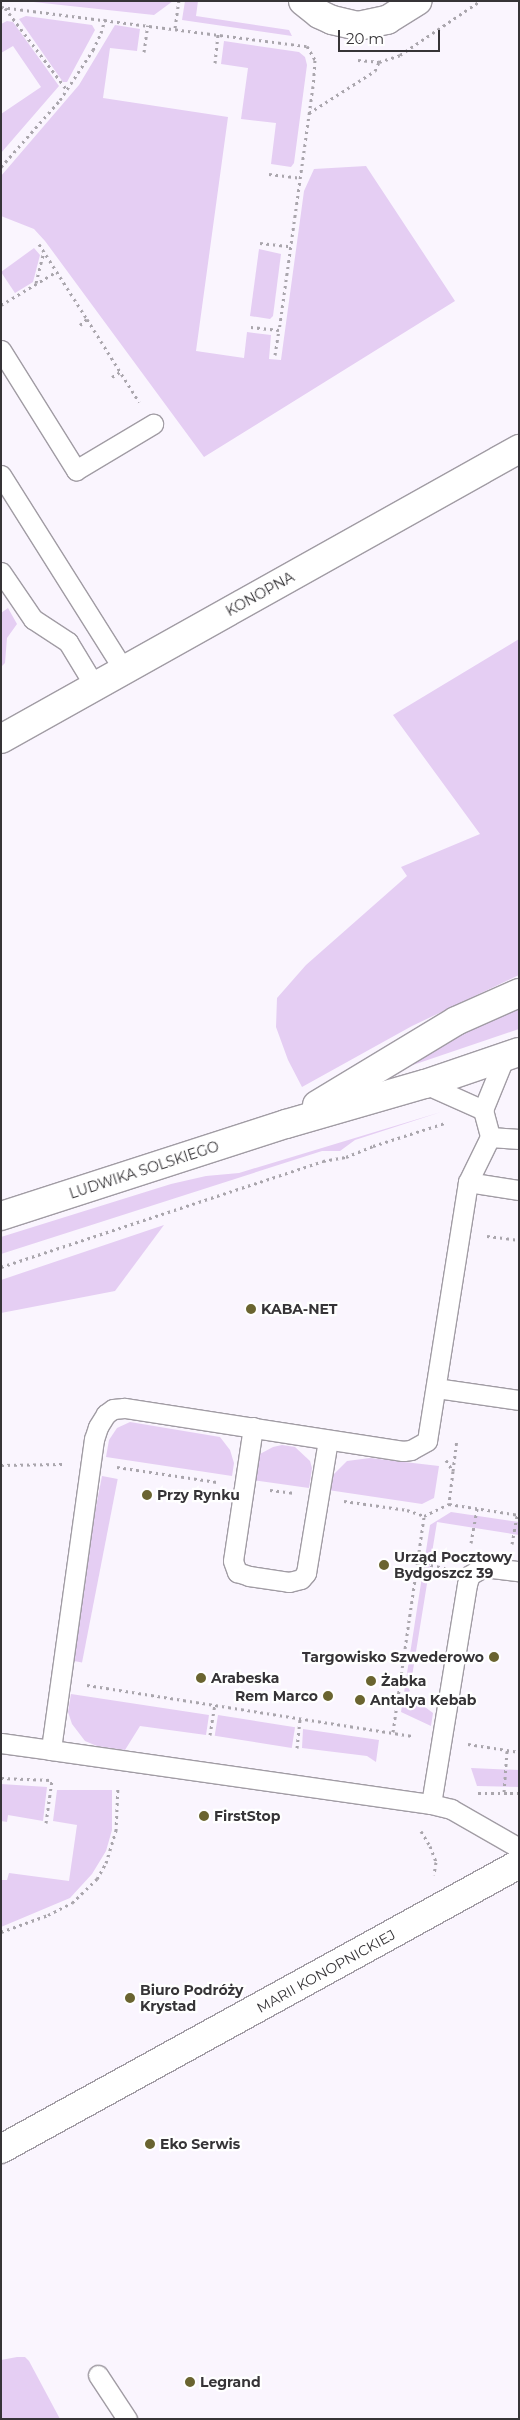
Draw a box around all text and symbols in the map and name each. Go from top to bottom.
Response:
scale bar [340,20,442,52]
text: 20 m [346,29,384,48]
street label: KONOPNA [223,568,297,620]
street label: LUDWIKA SOLSKIEGO [67,1138,221,1202]
place label: KABA-NET [261,1301,338,1317]
marker: KABA-NET [245,1303,257,1315]
place label: Przy Rynku [157,1487,240,1503]
marker: Przy Rynku [141,1489,153,1501]
place label: Urząd Pocztowy Bydgoszcz 39 [394,1549,512,1581]
marker: Urząd Pocztowy Bydgoszcz 39 [378,1559,390,1571]
place label: Targowisko Szwederowo [302,1649,484,1665]
marker: Targowisko Szwederowo [488,1651,500,1663]
place label: Arabeska [211,1670,279,1686]
marker: Arabeska [195,1672,207,1684]
place label: Żabka [381,1673,426,1689]
marker: Żabka [365,1675,377,1687]
place label: Rem Marco [235,1688,318,1704]
marker: Rem Marco [322,1690,334,1702]
place label: Antalya Kebab [370,1692,476,1708]
marker: Antalya Kebab [354,1694,366,1706]
place label: FirstStop [214,1808,280,1824]
marker: FirstStop [198,1810,210,1822]
street label: MARII KONOPNICKIEJ [254,1926,398,2016]
place label: Biuro Podróży Krystad [140,1982,243,2014]
marker: Biuro Podróży Krystad [124,1992,136,2004]
place label: Eko Serwis [160,2136,240,2152]
marker: Eko Serwis [144,2138,156,2150]
place label: Legrand [200,2374,261,2390]
marker: Legrand [184,2376,196,2388]

